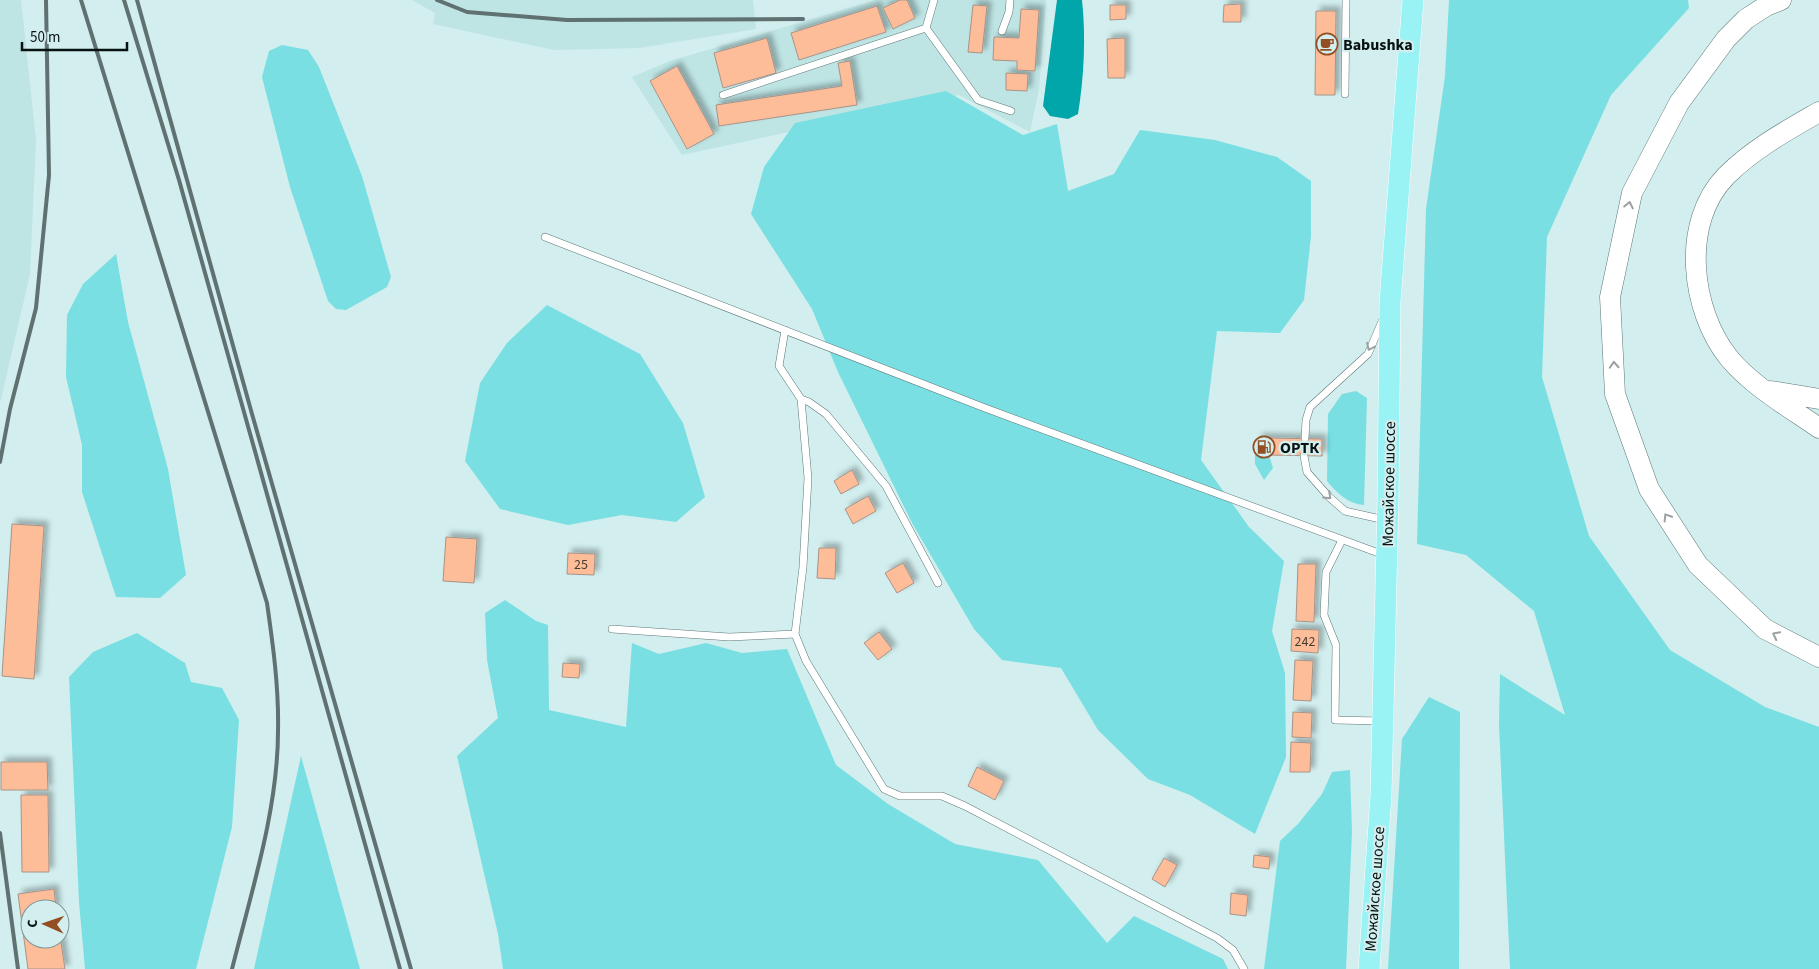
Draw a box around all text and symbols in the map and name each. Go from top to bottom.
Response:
scale bar [22,20,128,52]
text: 50 m [30,27,60,48]
cafe icon: Babushka [1315,32,1339,56]
place label: Babushka [1343,34,1413,56]
one-way arrow [1624,200,1634,209]
one-way arrow [1366,342,1376,351]
one-way arrow [1608,361,1619,369]
street label: Можайское шоссе [1377,421,1401,547]
fuel station icon: ОРТК [1252,435,1276,459]
place label: ОРТК [1280,437,1319,459]
one-way arrow [1323,490,1332,499]
one-way arrow [1664,513,1673,522]
house number: 25 [574,555,588,575]
one-way arrow [1772,631,1781,641]
house number: 242 [1295,632,1315,652]
street label: Можайское шоссе [1360,826,1390,952]
north arrow [20,899,70,949]
text: С [23,919,43,928]

